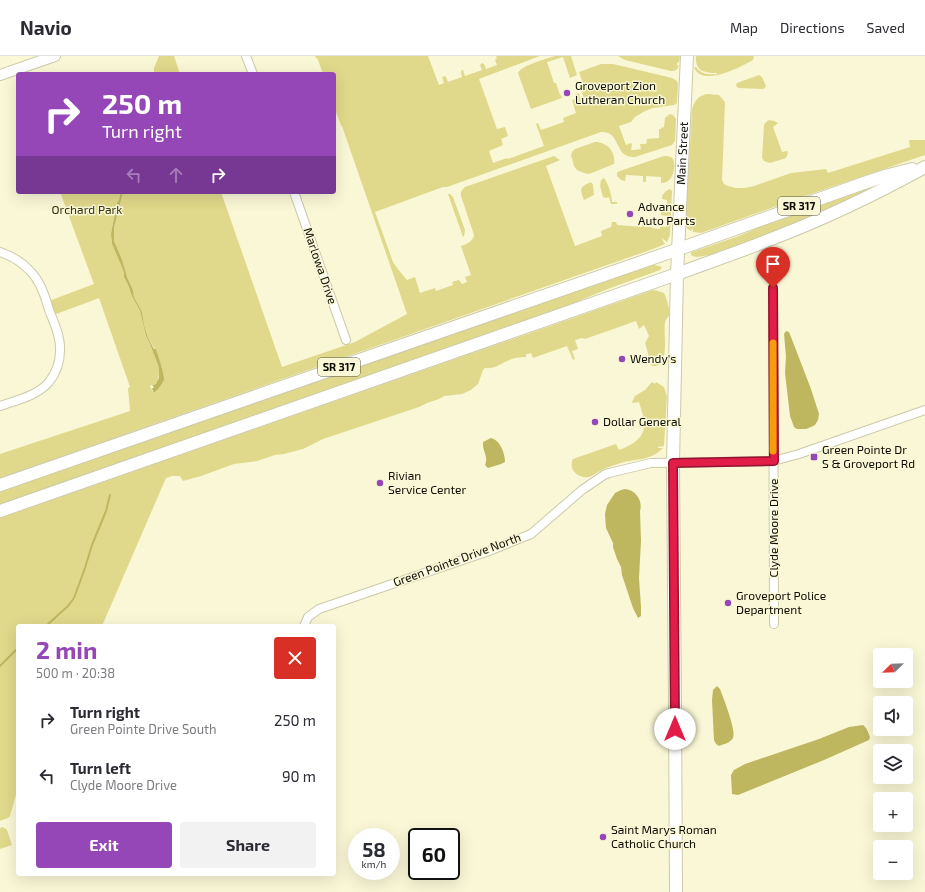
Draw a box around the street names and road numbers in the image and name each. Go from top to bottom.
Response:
street label: Main Street [673,121,690,185]
road number: SR 317 [778,197,820,215]
street label: Marlowa Drive [301,226,341,306]
road number: SR 317 [318,358,360,376]
street label: Clyde Moore Drive [766,479,780,577]
street label: Green Pointe Drive North [391,529,522,589]

